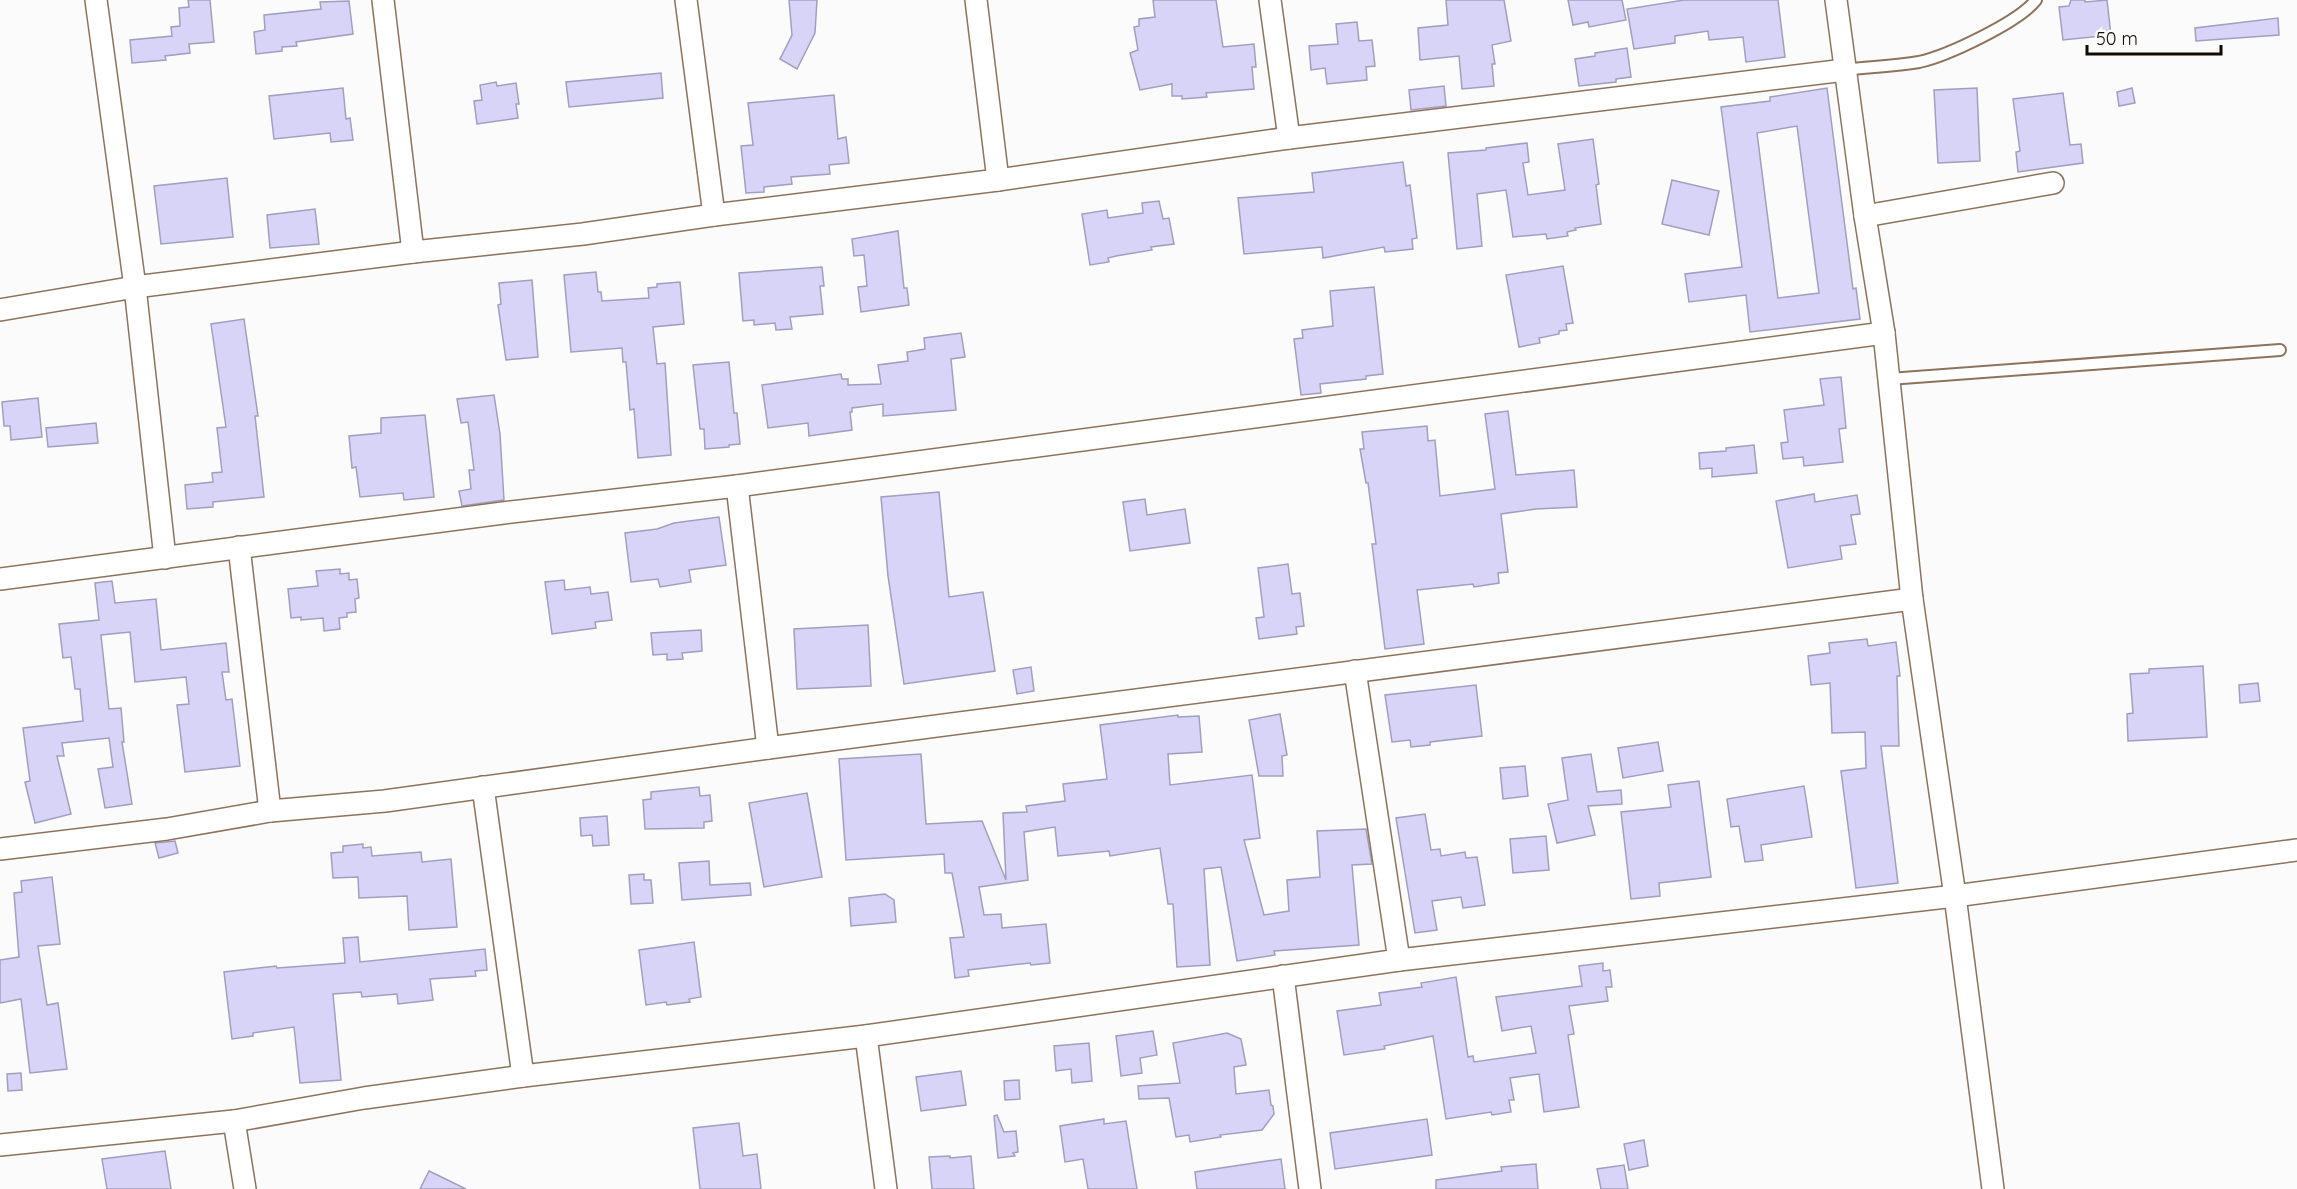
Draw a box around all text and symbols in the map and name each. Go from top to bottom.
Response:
scale bar [2087,18,2220,56]
text: 50 m [2096,27,2138,50]

